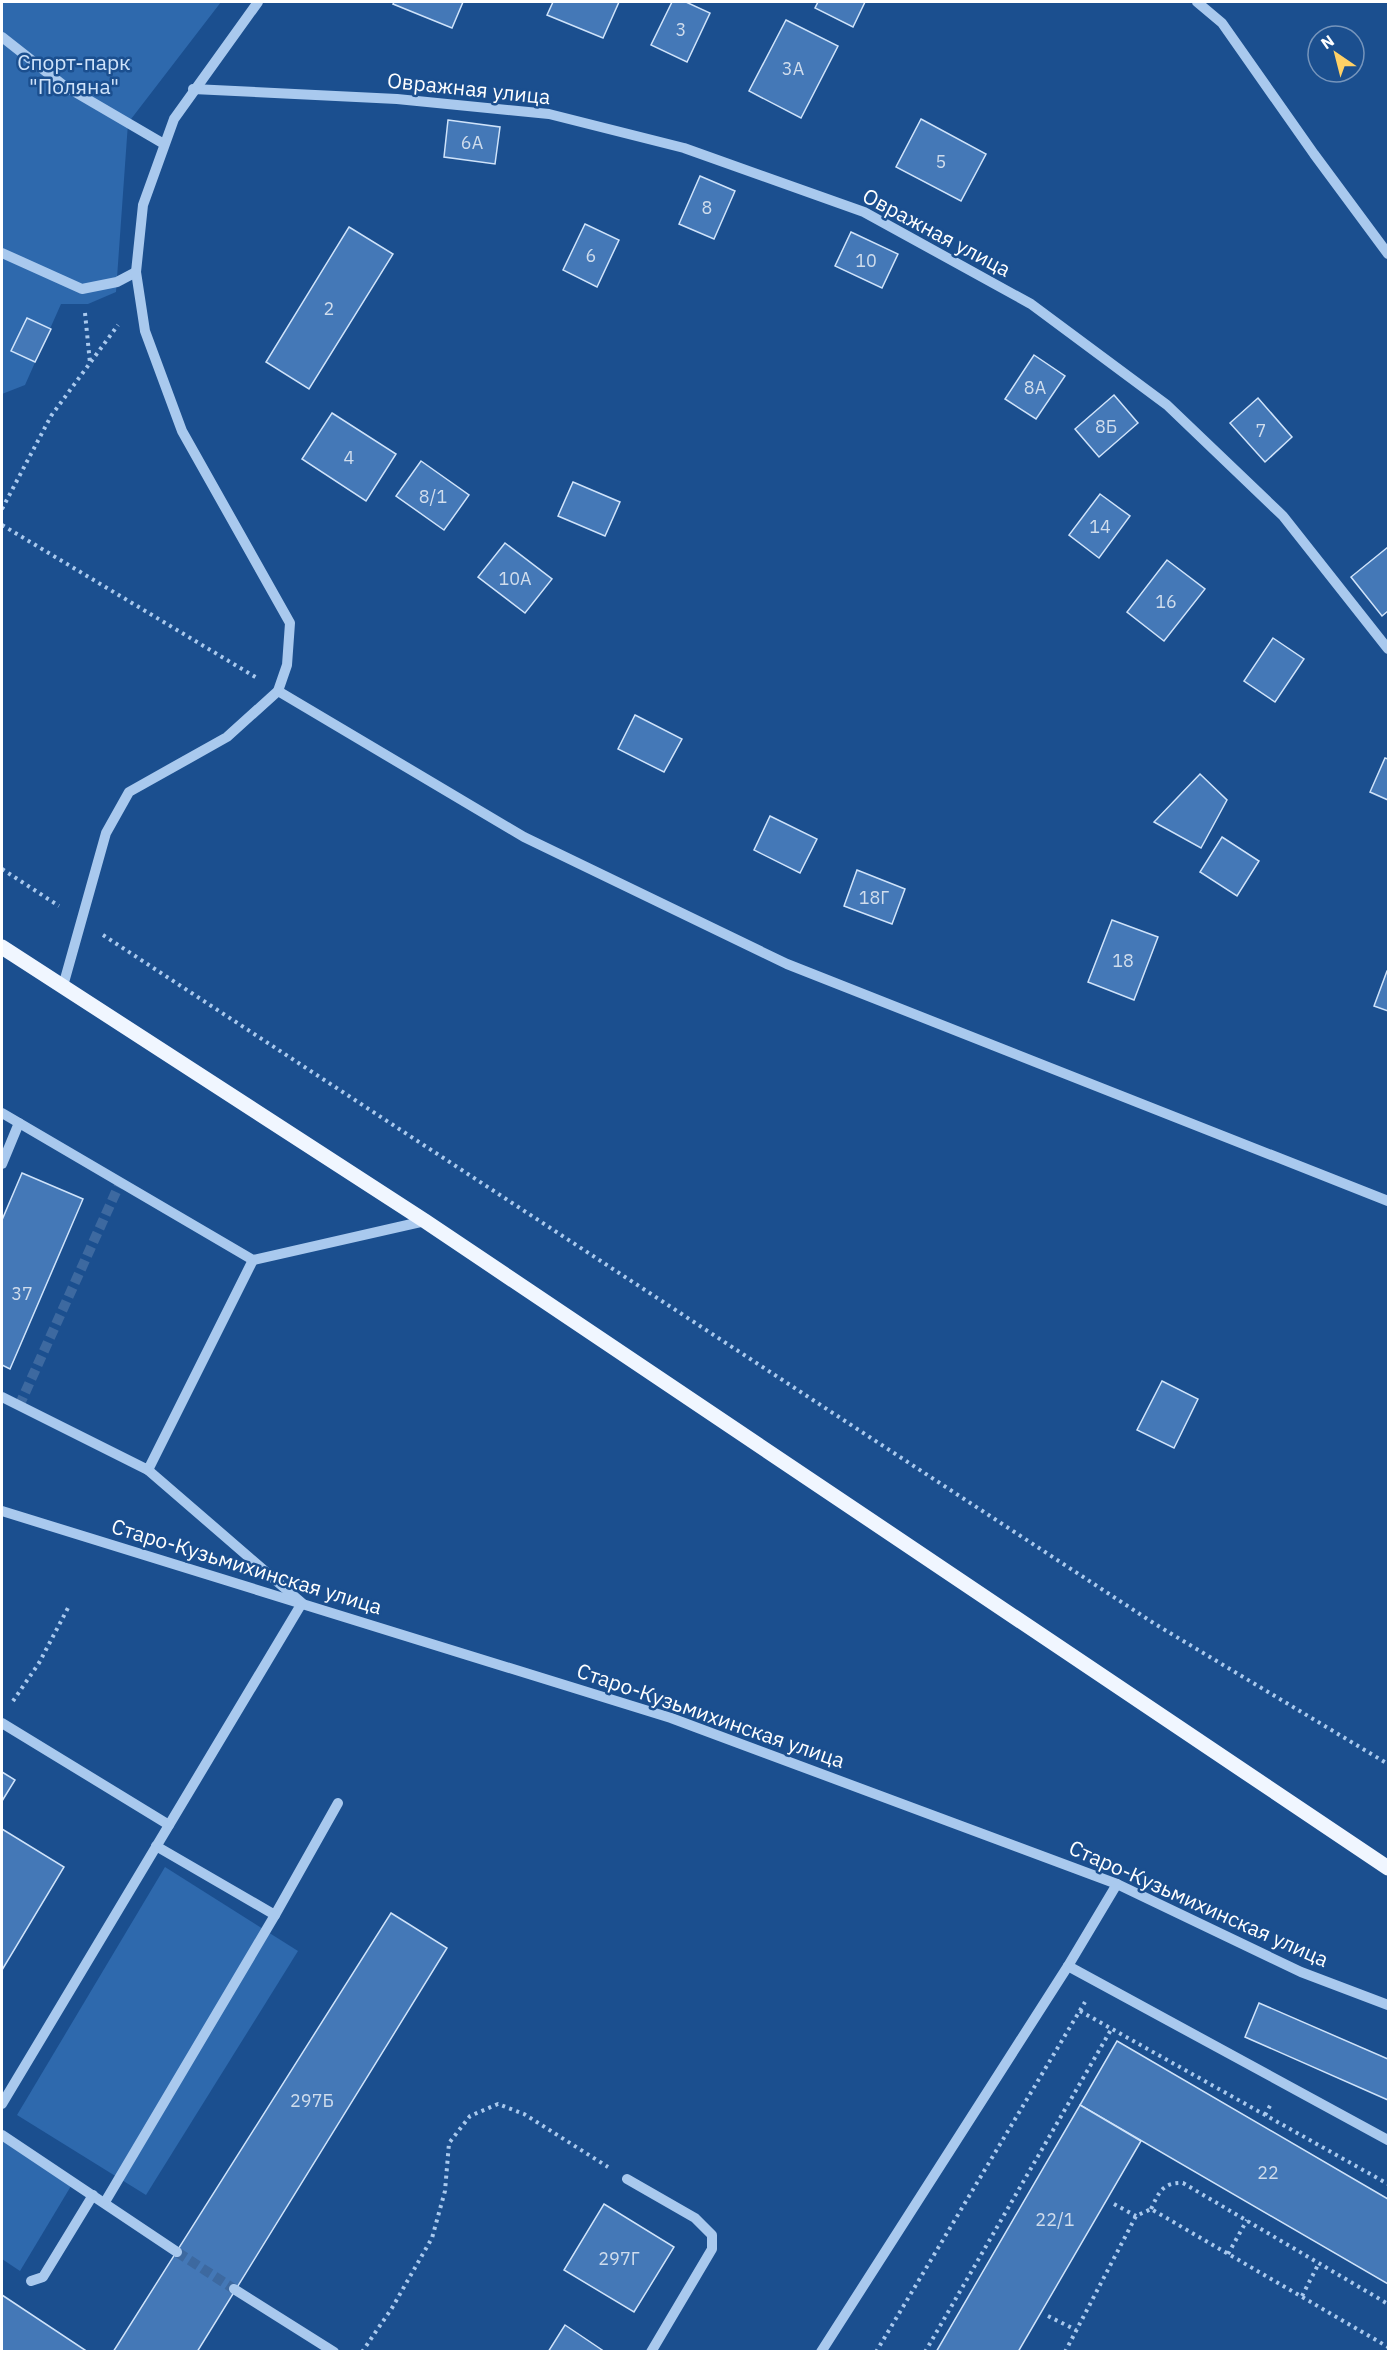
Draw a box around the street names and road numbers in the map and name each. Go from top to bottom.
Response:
street label: Овражная улица [386,66,552,110]
street label: Овражная улица [858,181,1016,283]
street label: Старо-Кузьмихинская улица [108,1511,386,1621]
street label: Старо-Кузьмихинская улица [573,1656,849,1774]
street label: Старо-Кузьмихинская улица [1065,1833,1333,1973]

